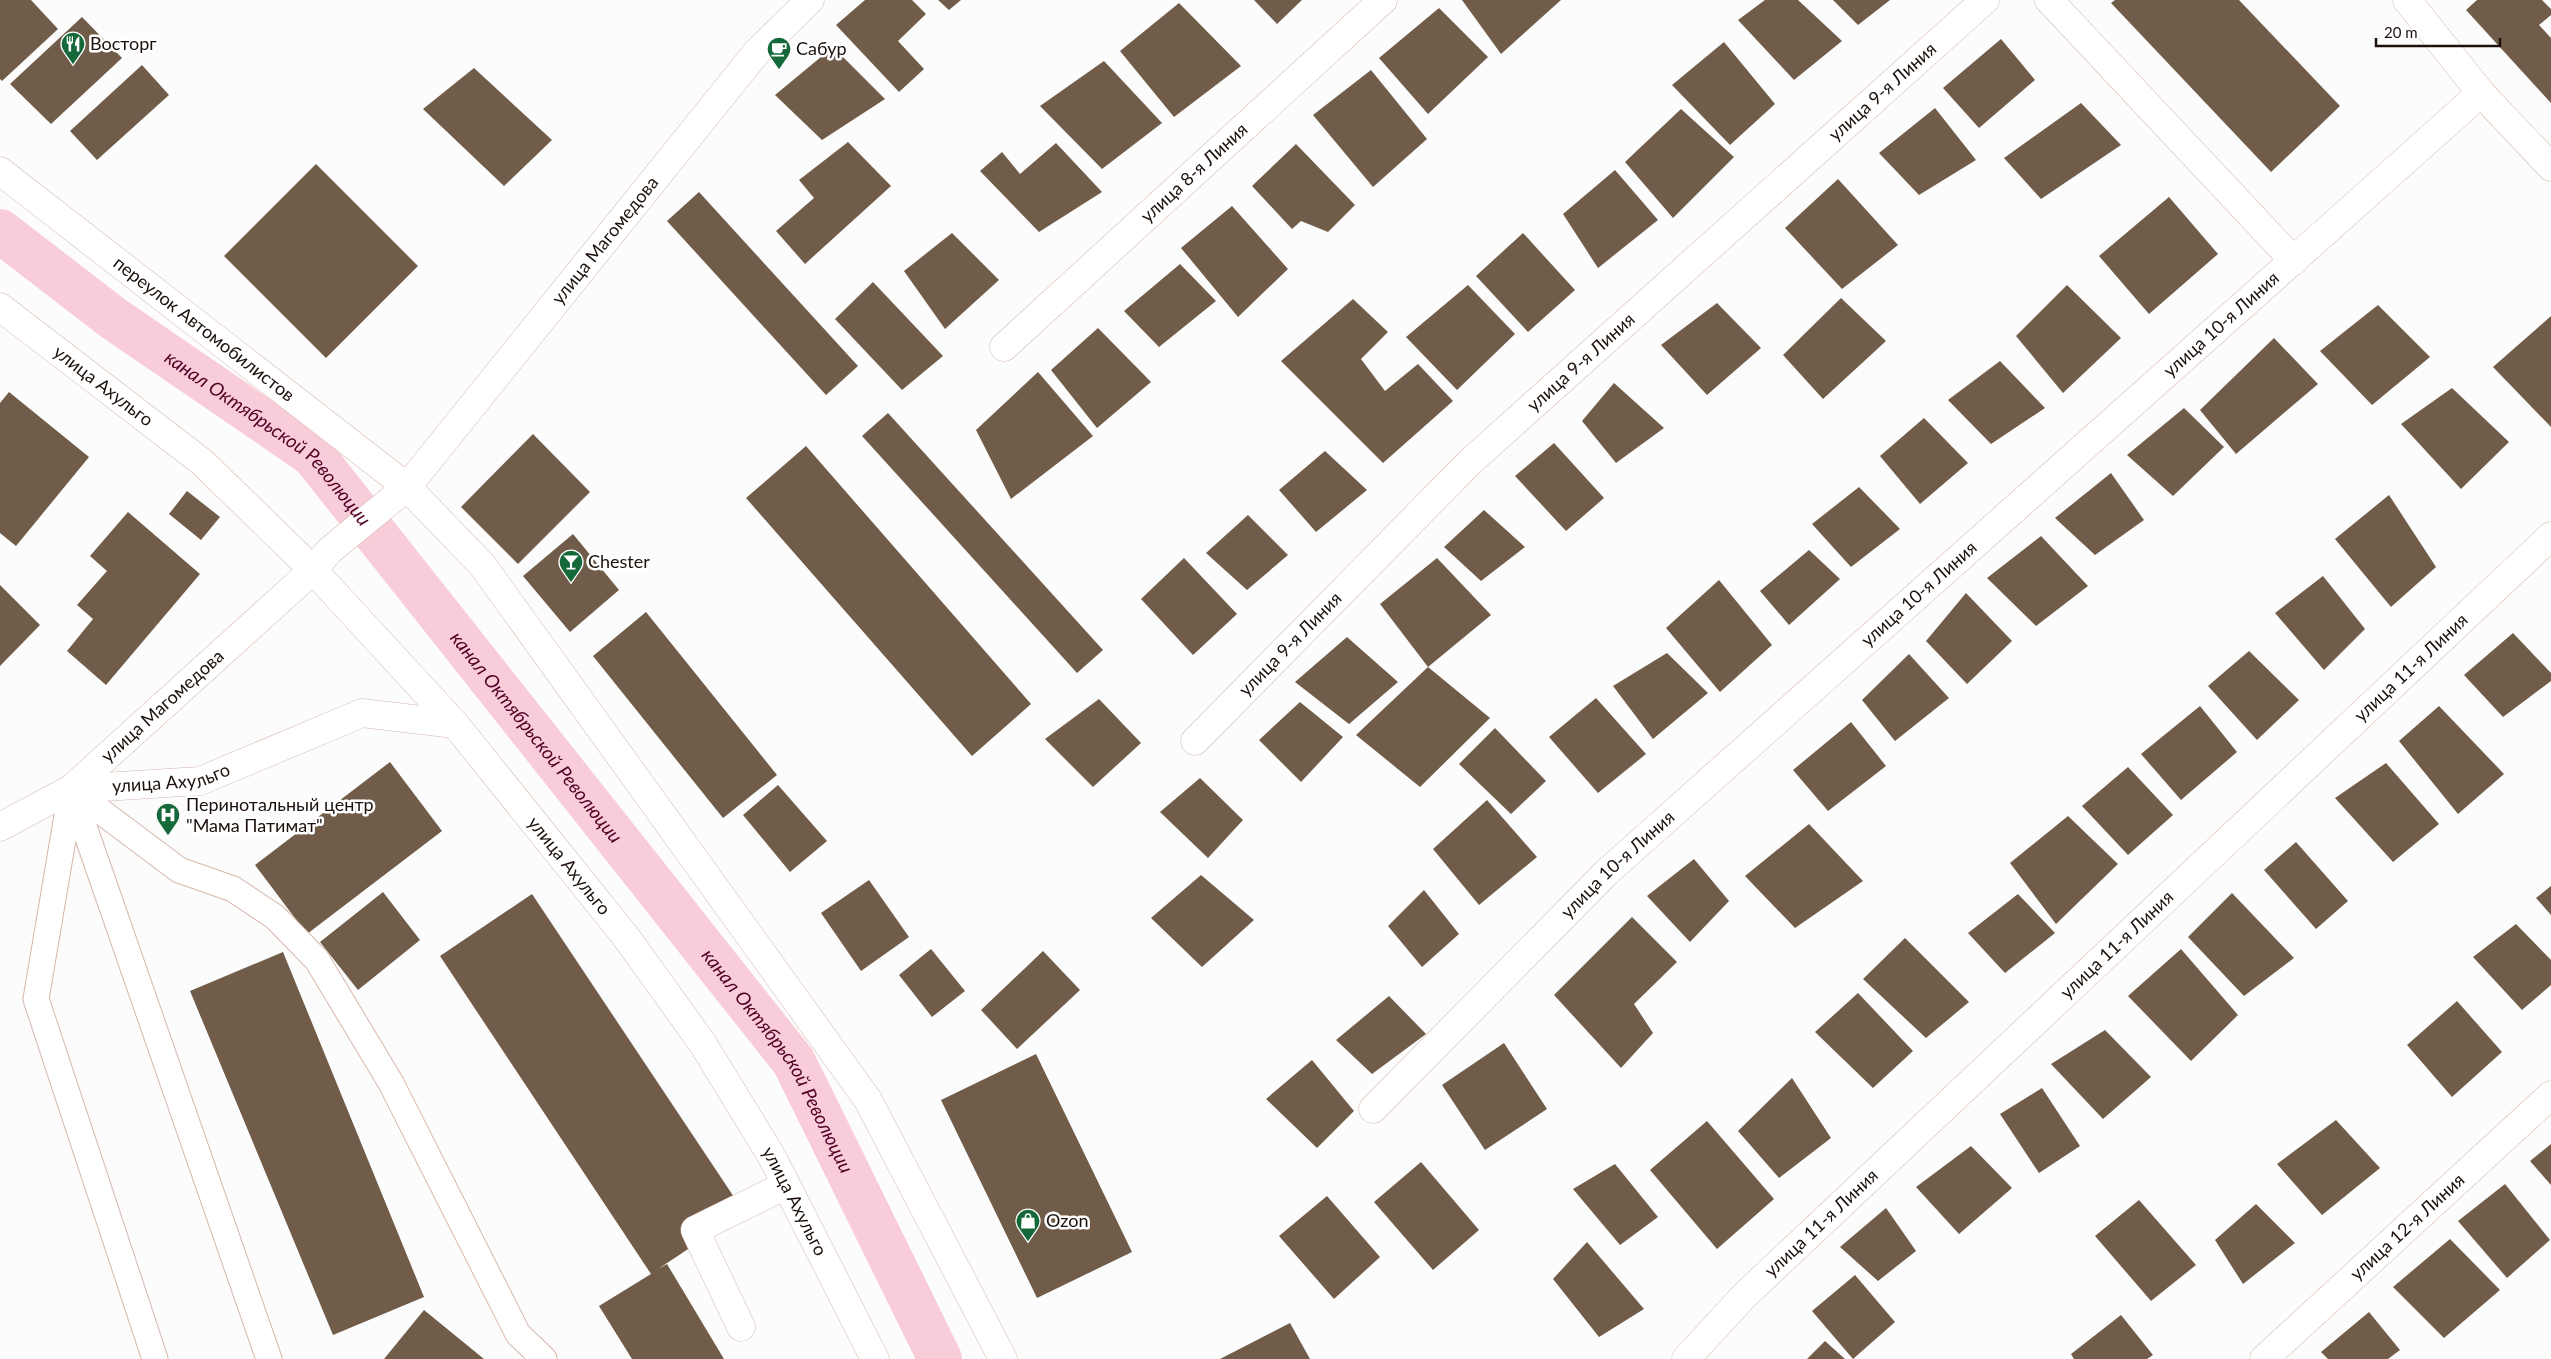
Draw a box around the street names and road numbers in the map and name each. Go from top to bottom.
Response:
street label: улица 9-я Линия [1824,37,1940,145]
street label: улица 8-я Линия [1136,118,1252,226]
street label: улица Магомедова [546,172,662,308]
street label: переулок Автомобилистов [109,251,299,406]
street label: улица 10-я Линия [2158,266,2283,381]
street label: улица 9-я Линия [1522,308,1639,416]
street label: улица Ахульго [50,340,158,431]
street label: улица 10-я Линия [1856,536,1981,651]
street label: улица 9-я Линия [1234,587,1346,700]
street label: улица 11-я Линия [2349,608,2472,726]
street label: улица Магомедова [96,644,228,766]
street label: улица Ахульго [111,758,233,796]
street label: улица 10-я Линия [1556,805,1678,922]
street label: улица Ахульго [524,812,616,919]
street label: улица 11-я Линия [2055,885,2178,1003]
street label: улица Ахульго [758,1142,832,1259]
street label: улица 11-я Линия [1760,1164,1882,1281]
street label: улица 12-я Линия [2345,1168,2469,1284]

